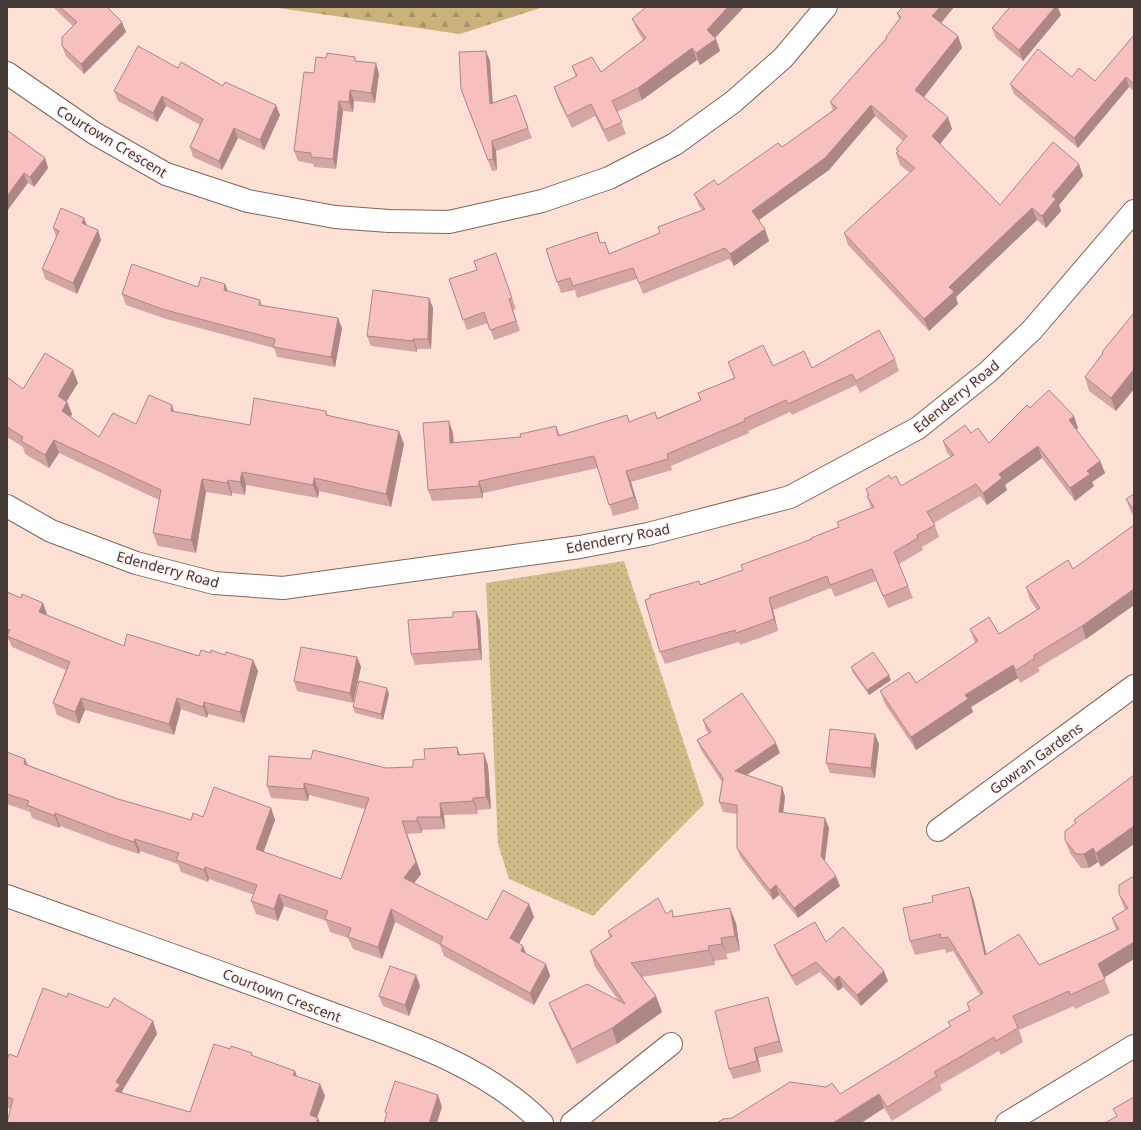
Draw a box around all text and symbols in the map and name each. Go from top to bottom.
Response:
street label: Courtown Crescent [53,101,171,181]
street label: Edenderry Road [909,355,1003,437]
street label: Edenderry Road [564,519,672,557]
street label: Edenderry Road [115,546,221,592]
street label: Gowran Gardens [986,718,1086,798]
street label: Courtown Crescent [220,964,344,1026]

